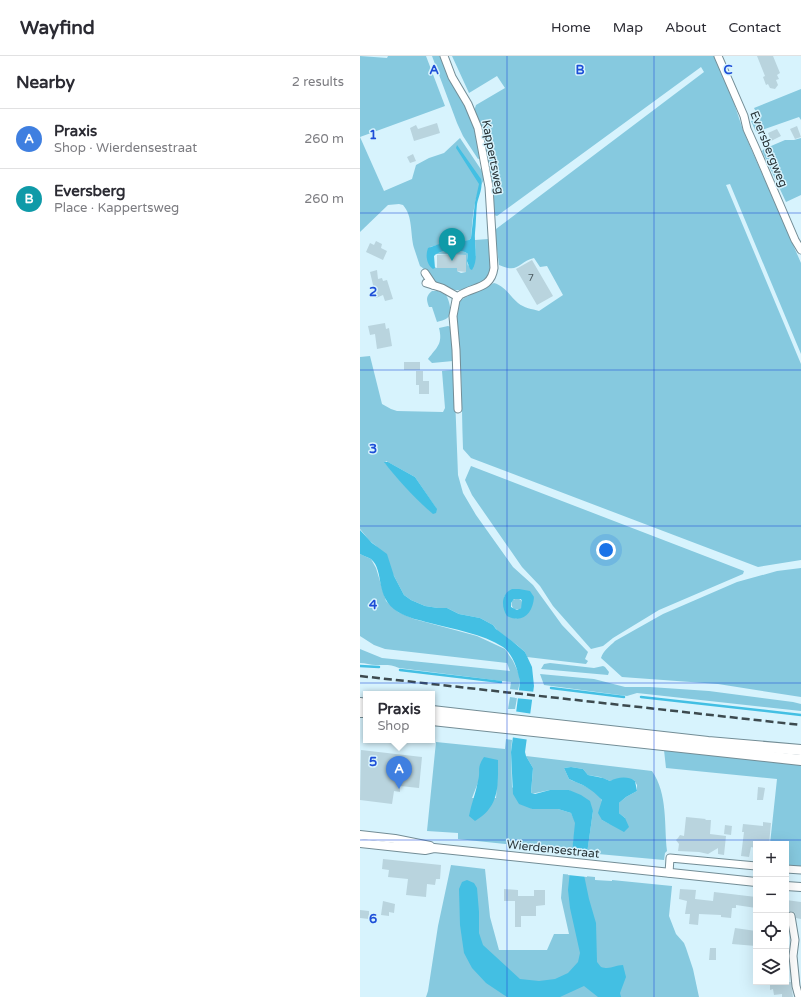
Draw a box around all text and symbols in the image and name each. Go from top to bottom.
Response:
text: Wayfind [20,17,95,39]
text: Home [551,19,591,36]
text: Map [613,19,643,36]
text: About [665,19,707,36]
text: Contact [729,19,781,36]
text: A [429,62,439,78]
text: B [575,62,585,78]
text: C [723,62,733,78]
text: Nearby [16,72,75,93]
text: 2 results [292,74,344,90]
street label: Eversbergweg [747,109,791,189]
street label: Kappertsweg [479,119,507,195]
text: Praxis [54,122,97,140]
text: 1 [369,127,377,143]
text: A [24,131,34,147]
text: 260 m [304,131,344,147]
text: Shop · Wierdensestraat [54,140,197,156]
text: Eversberg [54,182,126,200]
text: B [24,191,34,207]
text: 260 m [304,191,344,207]
text: Place · Kappertsweg [54,200,179,216]
pin: B [439,228,465,261]
house number: 7 [528,272,534,284]
text: 2 [369,284,377,300]
text: 3 [369,441,377,457]
your location [596,540,616,560]
text: 4 [369,597,378,613]
popup [363,691,435,743]
text: Praxis [377,700,421,718]
text: Shop [377,718,409,734]
text: 5 [369,754,377,770]
pin: A [386,756,412,789]
street label: Wierdensestraat [506,837,601,861]
map controls [753,841,789,985]
button: + [753,841,789,877]
button: − [753,877,789,913]
text: 6 [369,911,377,927]
button: locate [753,913,789,949]
button: layers [753,949,789,985]

